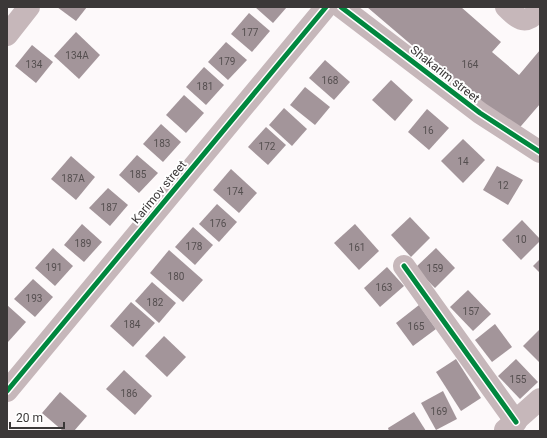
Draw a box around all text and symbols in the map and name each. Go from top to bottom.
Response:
house number: 177 [242,27,259,38]
street label: Shakarim street [408,43,482,105]
house number: 134А [65,50,89,61]
house number: 179 [219,56,235,67]
house number: 134 [26,59,43,70]
house number: 164 [462,59,479,70]
house number: 168 [322,75,339,86]
house number: 181 [197,81,213,92]
house number: 16 [422,125,434,136]
house number: 183 [154,138,170,149]
house number: 172 [259,141,276,152]
house number: 14 [457,156,469,167]
street label: Karimov street [129,158,189,226]
house number: 185 [130,169,147,180]
house number: 187А [61,173,85,184]
house number: 12 [497,180,509,191]
house number: 174 [227,186,244,197]
house number: 187 [101,202,118,213]
house number: 176 [210,218,227,229]
house number: 10 [515,234,527,245]
house number: 189 [75,238,91,249]
house number: 178 [186,241,203,252]
house number: 161 [349,242,365,253]
house number: 191 [46,262,62,273]
house number: 159 [427,263,443,274]
house number: 180 [168,271,185,282]
house number: 163 [376,282,392,293]
house number: 193 [26,293,42,304]
house number: 182 [147,297,164,308]
house number: 157 [463,306,480,317]
house number: 184 [124,319,141,330]
house number: 165 [408,321,425,332]
house number: 155 [510,374,527,385]
house number: 186 [121,388,138,399]
scale bar [10,404,64,430]
house number: 169 [431,406,447,417]
text: 20 m [16,411,43,425]

